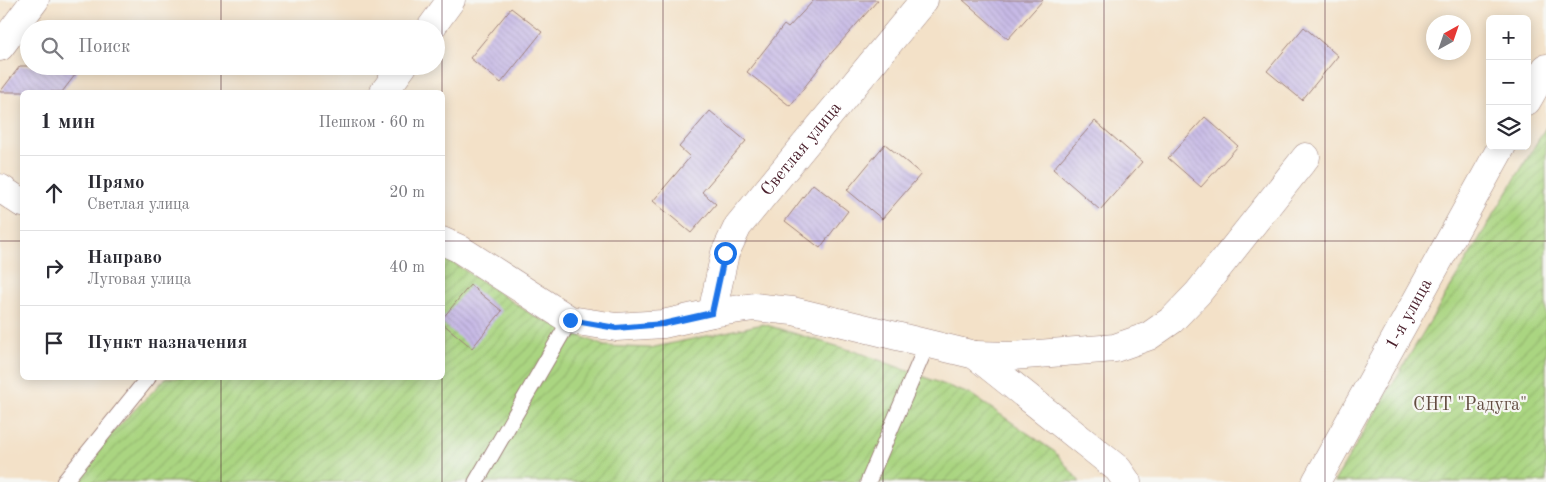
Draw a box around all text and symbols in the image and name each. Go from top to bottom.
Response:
north arrow [1426,15,1471,60]
map controls [1486,15,1531,150]
button: + [1486,15,1531,60]
search box [20,20,445,75]
icon: search [38,34,66,62]
text: Поиск [78,38,130,57]
button: − [1486,60,1531,105]
street label: Светлая улица [758,99,845,199]
button: layers [1486,105,1531,150]
text: 1 мин [40,112,95,133]
text: Пешком · 60 m [318,115,425,131]
text: Прямо [87,174,145,193]
icon: ahead [40,179,68,207]
text: 20 m [389,185,425,201]
text: Светлая улица [87,197,190,213]
route start [714,242,737,265]
text: Направо [87,249,162,268]
icon: right [40,254,68,282]
text: 40 m [389,260,425,276]
text: Луговая улица [87,272,191,288]
street label: 1-я улица [1382,276,1436,352]
route end [559,309,582,332]
icon: arrive [40,329,68,357]
text: Пункт назначения [87,334,247,353]
park label: СНТ "Радуга" [1413,396,1527,414]

